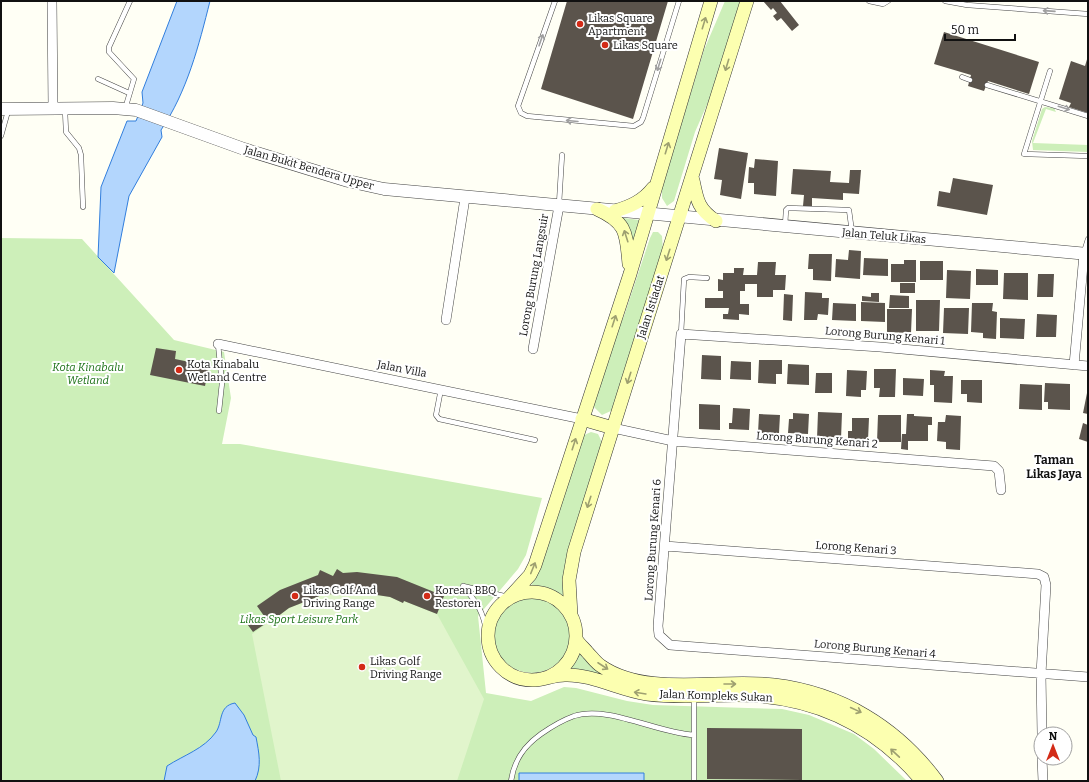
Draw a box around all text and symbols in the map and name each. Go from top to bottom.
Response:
one-way arrow [1043,7,1056,15]
place label: Likas Square Apartment [588,12,653,38]
scale bar [945,16,1015,42]
one-way arrow [701,17,708,30]
marker: Likas Square Apartment [575,19,585,29]
text: 50 m [951,23,980,37]
one-way arrow [538,34,546,46]
place label: Likas Square [613,39,678,52]
marker: Likas Square [600,40,610,50]
one-way arrow [655,58,662,71]
one-way arrow [723,58,730,71]
one-way arrow [1058,105,1071,112]
one-way arrow [566,117,579,124]
one-way arrow [664,141,671,154]
street label: Jalan Bukit Bendera Upper [242,143,375,193]
street label: Lorong Burung Langsuir [517,213,551,337]
street label: Jalan Teluk Likas [840,226,927,246]
one-way arrow [621,230,629,242]
one-way arrow [664,248,671,261]
street label: Jalan Istiadat [634,274,667,341]
one-way arrow [611,315,619,327]
street label: Lorong Burung Kenari 1 [825,324,946,348]
place label: Kota Kinabalu Wetland Centre [187,358,266,384]
street label: Jalan Villa [375,358,428,380]
park label: Kota Kinabalu Wetland [52,361,124,387]
marker: Kota Kinabalu Wetland Centre [174,365,184,375]
one-way arrow [624,372,632,384]
street label: Lorong Burung Kenari 2 [756,429,878,451]
one-way arrow [570,439,578,451]
district label: Taman Likas Jaya [1026,453,1082,481]
street label: Lorong Burung Kenari 6 [642,479,664,601]
one-way arrow [585,496,592,509]
street label: Lorong Kenari 3 [815,539,897,557]
one-way arrow [530,562,538,574]
place label: Likas Golf And Driving Range [303,584,377,610]
place label: Korean BBQ Restoren [435,584,497,610]
marker: Likas Golf And Driving Range [290,591,300,601]
marker: Korean BBQ Restoren [422,591,432,601]
park label: Likas Sport Leisure Park [240,613,359,626]
street label: Lorong Burung Kenari 4 [814,637,937,661]
place label: Likas Golf Driving Range [370,655,442,681]
marker: Likas Golf Driving Range [357,662,367,672]
one-way arrow [597,663,609,671]
one-way arrow [723,680,736,688]
street label: Jalan Kompleks Sukan [658,687,773,704]
one-way arrow [634,689,647,697]
one-way arrow [850,707,862,714]
north arrow [1033,726,1073,766]
text: N [1049,730,1058,743]
one-way arrow [890,748,900,758]

